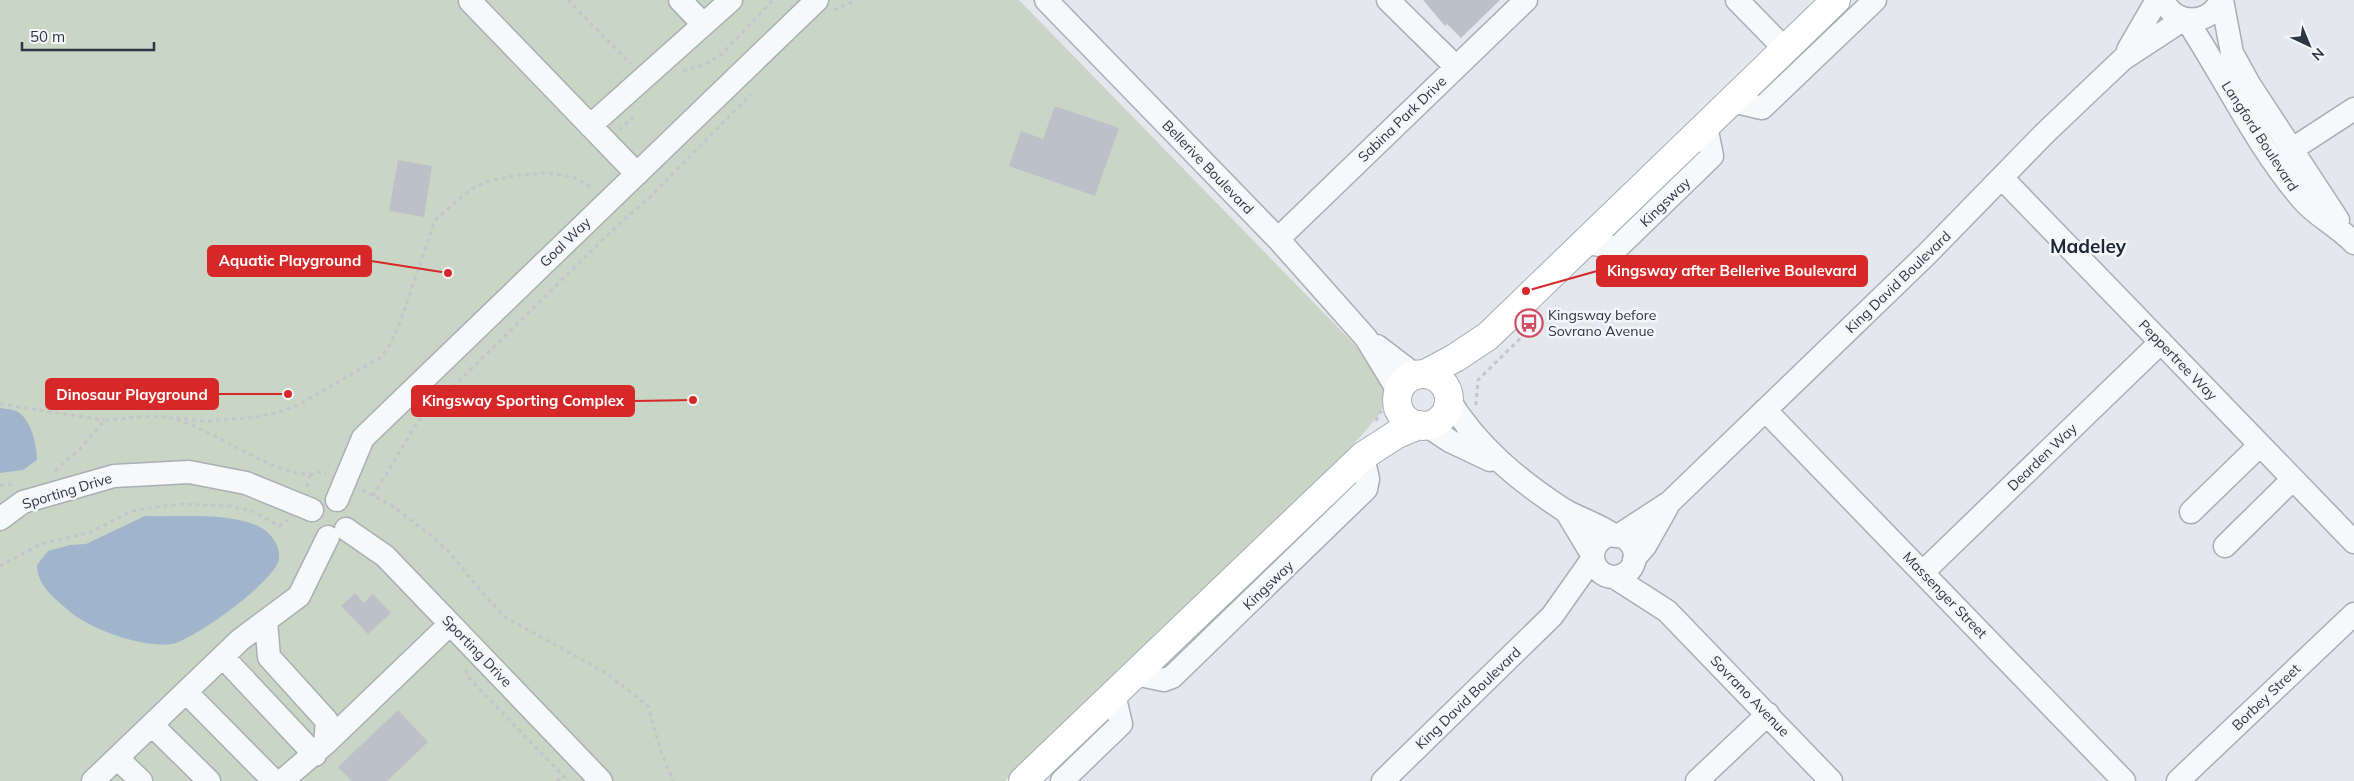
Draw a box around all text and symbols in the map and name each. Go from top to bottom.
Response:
scale bar [22,20,155,52]
north arrow [2284,20,2334,70]
text: 50 m [30,27,65,46]
text: N [2308,44,2328,64]
street label: Sabina Park Drive [1354,72,1450,166]
street label: Langford Boulevard [2218,78,2302,194]
street label: Bellerive Boulevard [1158,116,1258,218]
street label: Kingsway [1636,173,1694,231]
street label: Goal Way [536,213,595,271]
street label: King David Boulevard [1842,227,1954,337]
district label: Madeley [2050,234,2127,258]
callout: Aquatic Playground [208,246,371,276]
text: Aquatic Playground [219,251,361,270]
callout: Kingsway after Bellerive Boulevard [1597,256,1867,286]
text: Kingsway after Bellerive Boulevard [1607,261,1857,280]
place label: Kingsway before Sovrano Avenue [1548,306,1656,340]
bus stop icon: Kingsway before Sovrano Avenue [1514,308,1544,338]
street label: Peppertree Way [2135,316,2222,405]
callout: Dinosaur Playground [46,379,218,409]
text: Dinosaur Playground [56,385,208,404]
callout: Kingsway Sporting Complex [412,386,634,416]
text: Kingsway Sporting Complex [422,391,625,410]
street label: Dearden Way [2003,419,2081,495]
street label: Sporting Drive [20,469,114,513]
street label: Massenger Street [1899,548,1991,642]
street label: Kingsway [1239,556,1297,614]
street label: Sporting Drive [438,611,516,691]
street label: King David Boulevard [1412,643,1524,753]
street label: Sovrano Avenue [1707,652,1793,740]
street label: Borbey Street [2228,660,2304,734]

